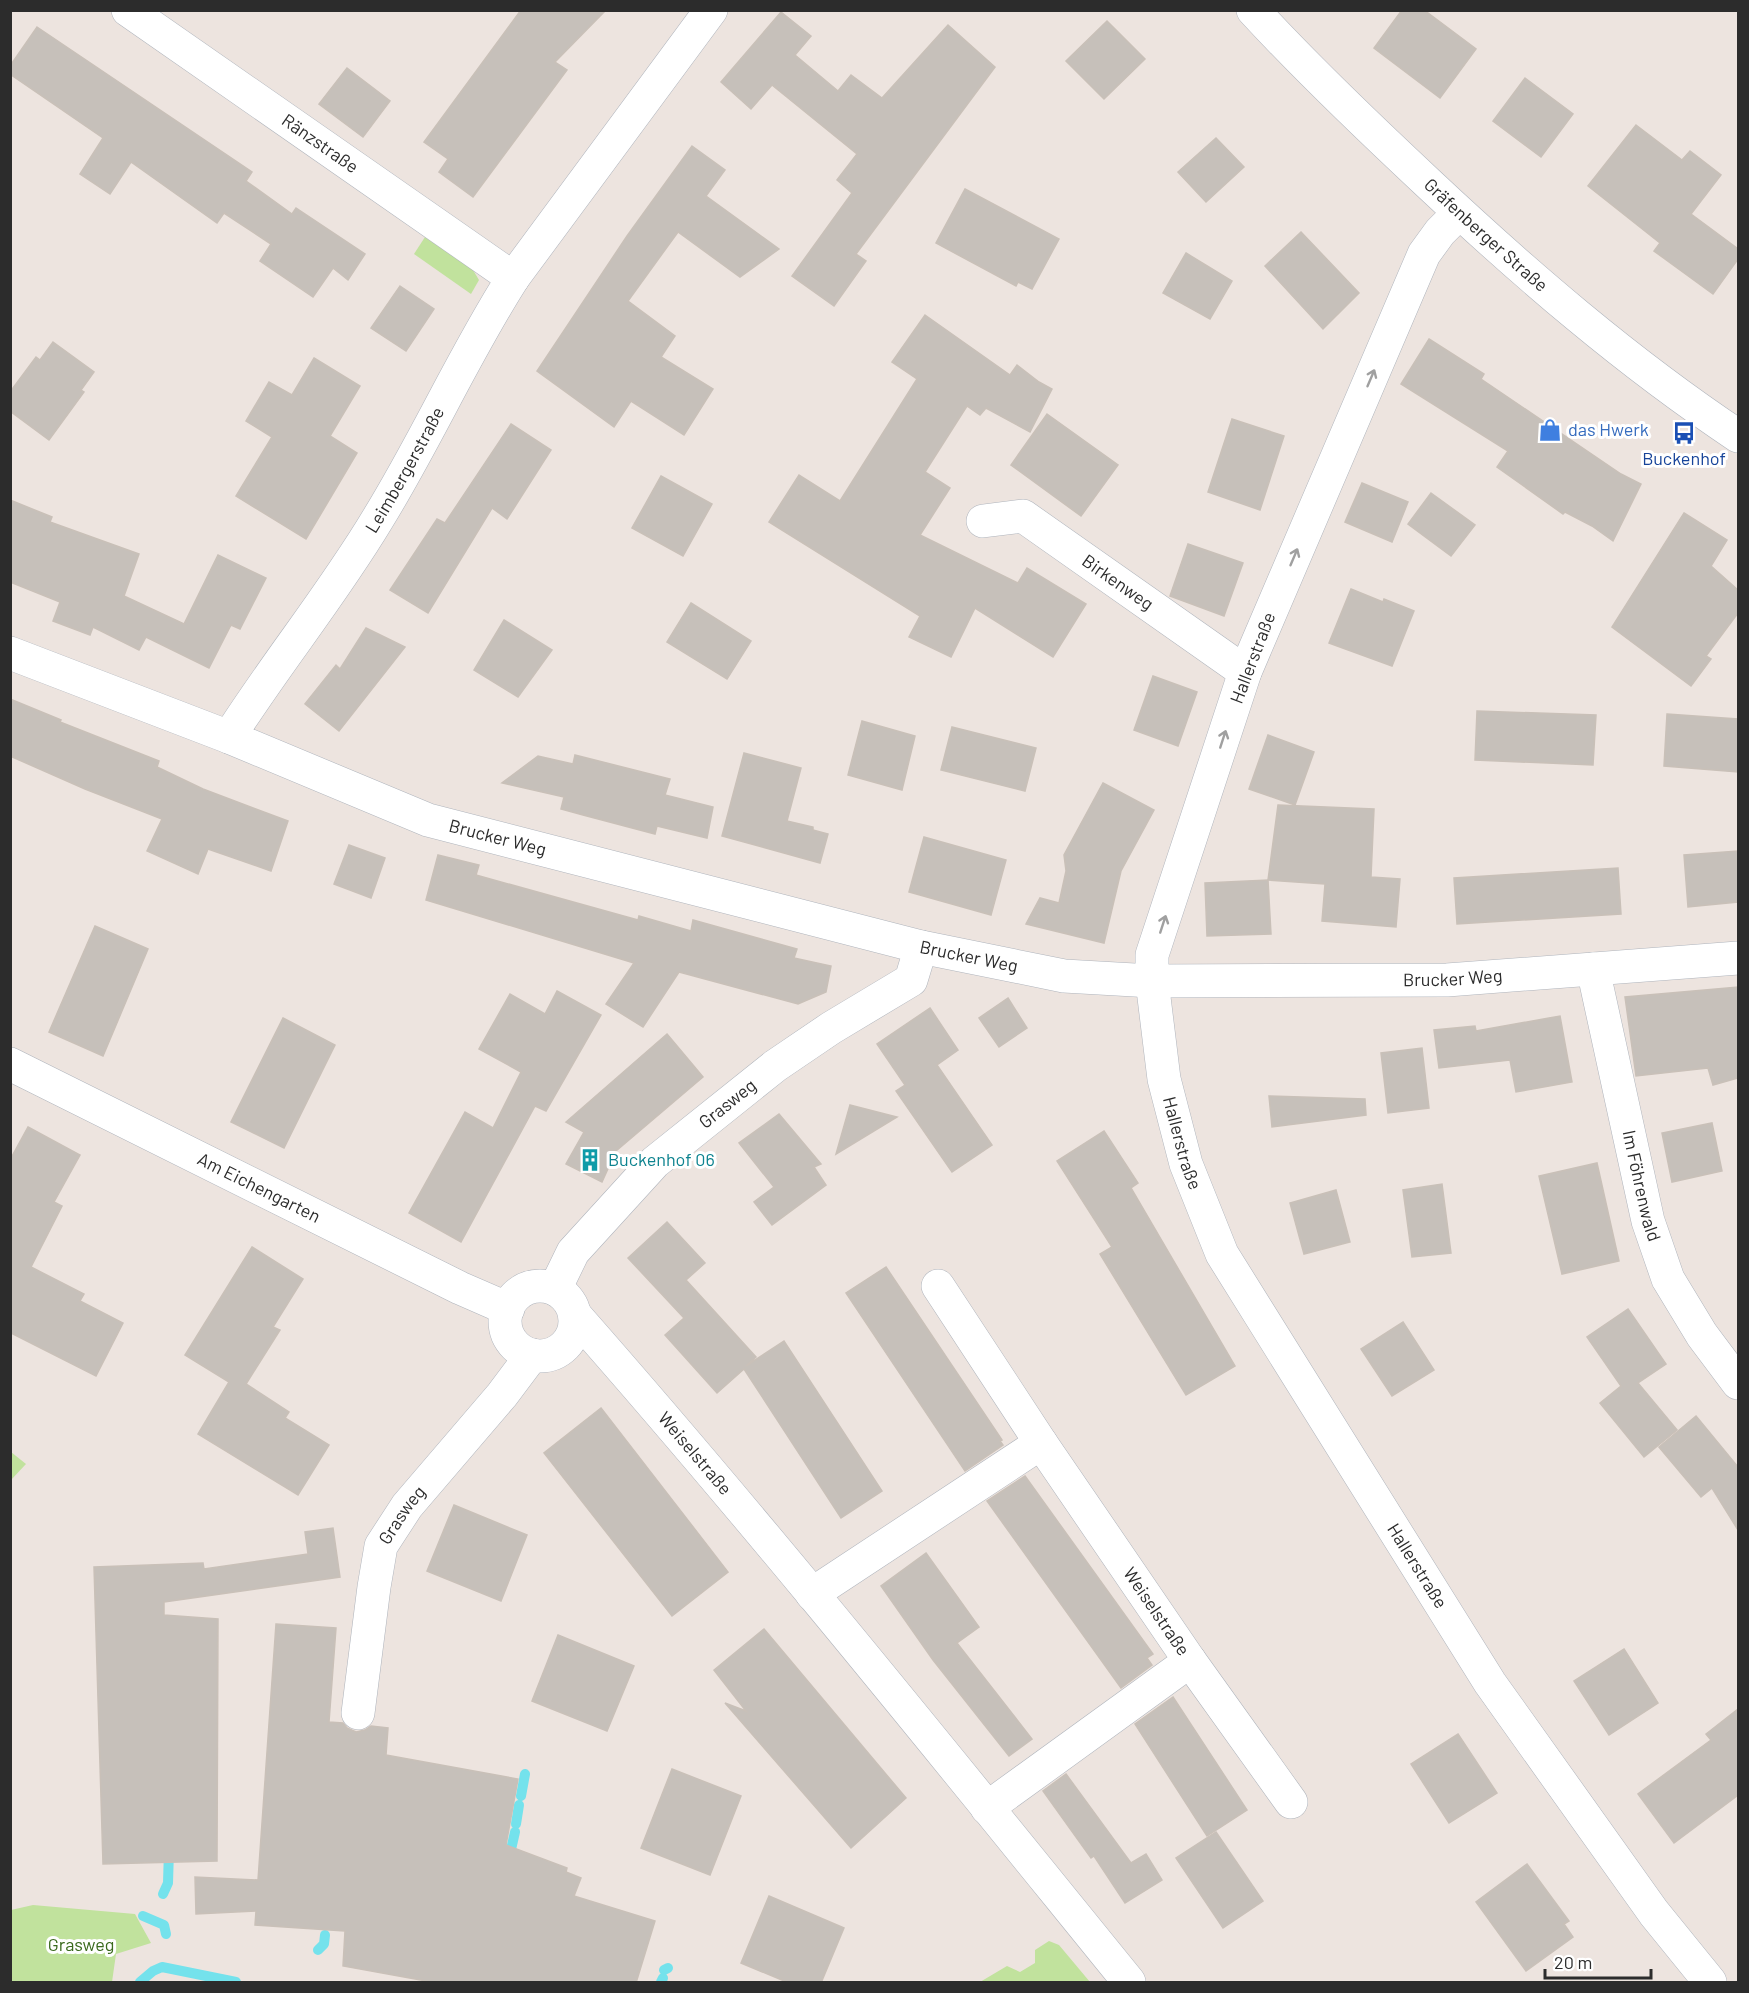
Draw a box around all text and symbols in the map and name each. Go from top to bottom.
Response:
street label: Ränzstraße [278,109,363,177]
street label: Gräfenberger Straße [1420,173,1553,296]
one-way arrow [1366,370,1377,388]
street label: Leimbergerstraße [360,403,448,537]
shop icon: das Hwerk [1537,417,1563,443]
place label: das Hwerk [1568,418,1649,440]
bus stop icon: Buckenhof [1671,420,1697,446]
place label: Buckenhof [1642,447,1726,469]
street label: Birkenweg [1078,549,1158,614]
one-way arrow [1289,549,1300,567]
street label: Hallerstraße [1225,609,1280,706]
one-way arrow [1218,730,1229,749]
street label: Brucker Weg [447,814,549,860]
one-way arrow [1158,915,1169,934]
street label: Brucker Weg [918,935,1020,976]
street label: Brucker Weg [1403,964,1503,990]
street label: Grasweg [694,1074,760,1133]
street label: Hallerstraße [1159,1094,1207,1193]
street label: Im Föhrenwald [1618,1128,1666,1244]
street label: Am Eichengarten [194,1147,324,1227]
building icon: Buckenhof 06 [577,1147,603,1173]
place label: Buckenhof 06 [608,1148,715,1170]
street label: Weiselstraße [654,1407,737,1499]
street label: Grasweg [373,1481,430,1548]
street label: Hallerstraße [1383,1519,1452,1612]
street label: Weiselstraße [1119,1563,1195,1659]
park label: Grasweg [48,1933,114,1955]
scale bar [1545,1942,1652,1980]
text: 20 m [1554,1951,1592,1973]

